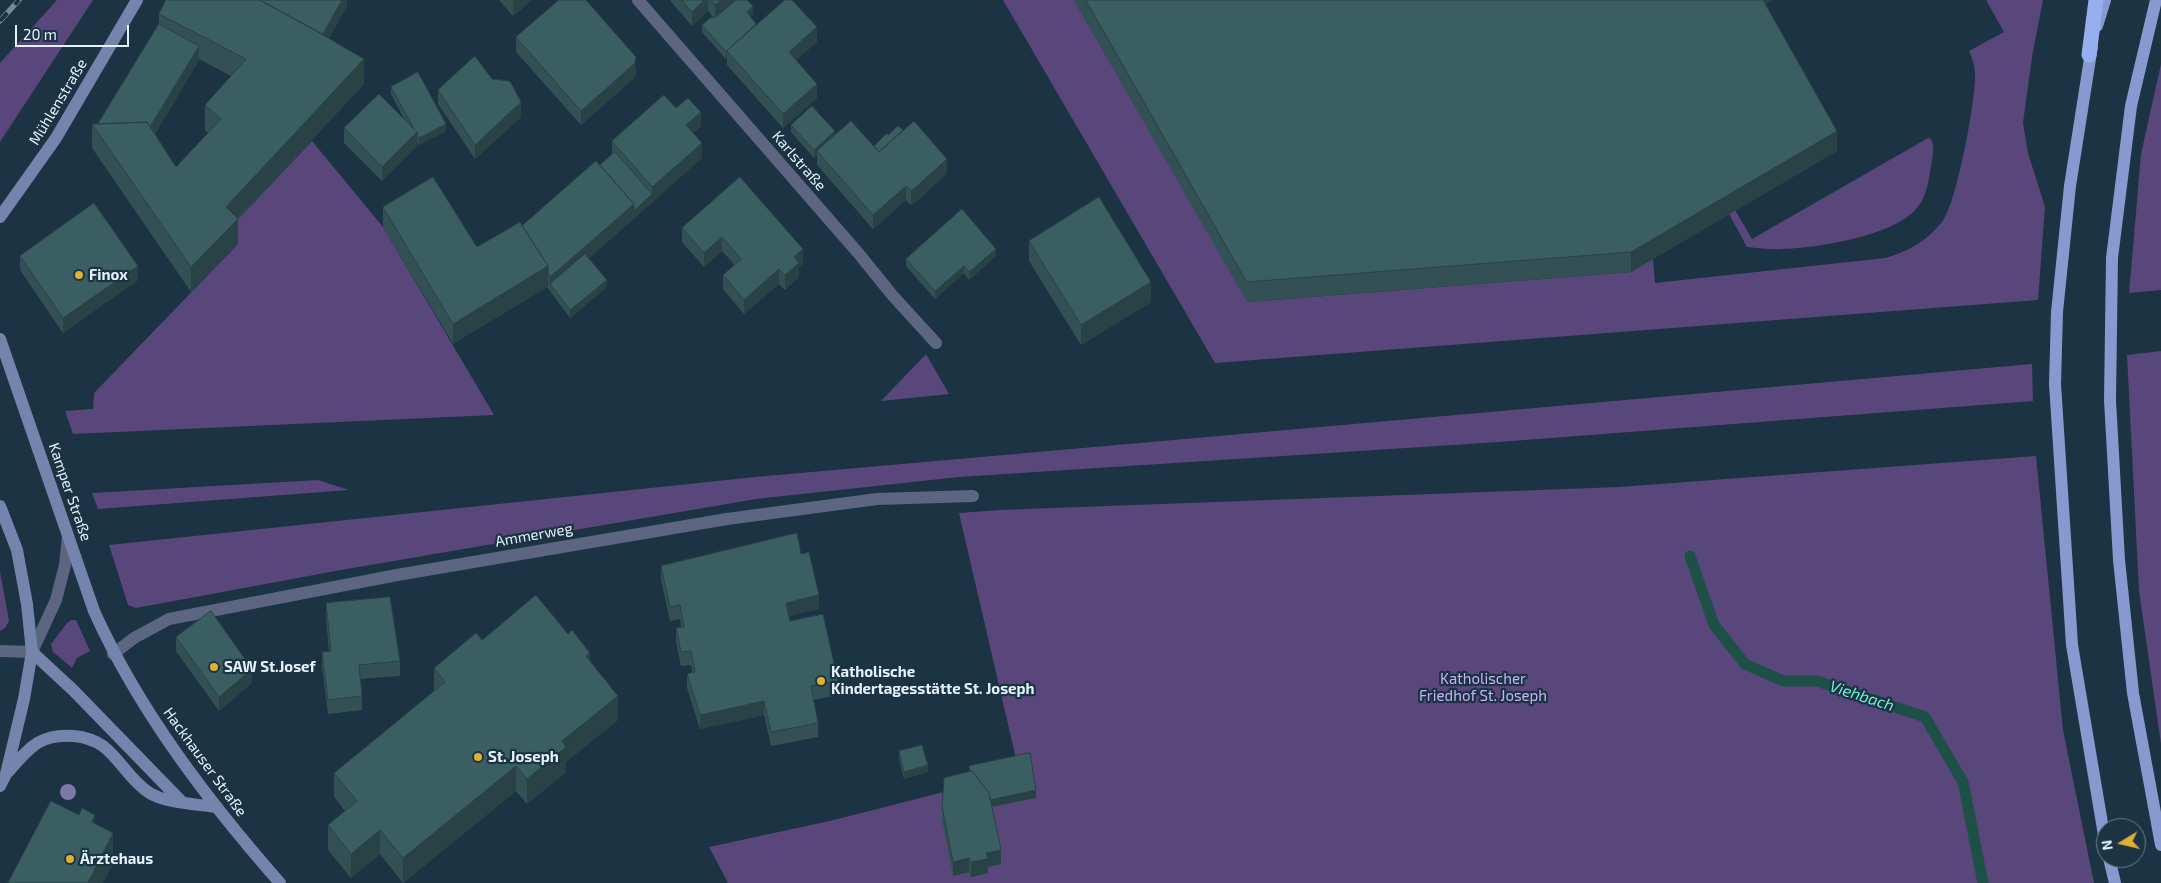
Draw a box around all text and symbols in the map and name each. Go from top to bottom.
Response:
scale bar [18,15,131,47]
text: 20 m [23,25,57,43]
street label: Mühlenstraße [25,56,91,148]
street label: Karlstraße [768,127,830,195]
place label: Finox [89,266,128,284]
marker: Finox [73,269,85,281]
street label: Kamper Straße [45,440,95,544]
street label: Ammerweg [494,519,574,551]
place label: SAW St.Josef [224,658,316,676]
marker: SAW St.Josef [208,661,220,673]
place label: Katholische Kindertagesstätte St. Joseph [831,663,1035,698]
park label: Katholischer Friedhof St. Joseph [1419,670,1547,705]
marker: Katholische Kindertagesstätte St. Joseph [815,675,827,687]
water label: Viehbach [1827,677,1897,715]
street label: Hackhauser Straße [159,704,251,820]
place label: St. Joseph [488,748,559,766]
marker: St. Joseph [472,751,484,763]
north arrow [2096,818,2146,868]
text: N [2097,839,2116,852]
place label: Ärztehaus [80,850,153,868]
marker: Ärztehaus [64,853,76,865]

